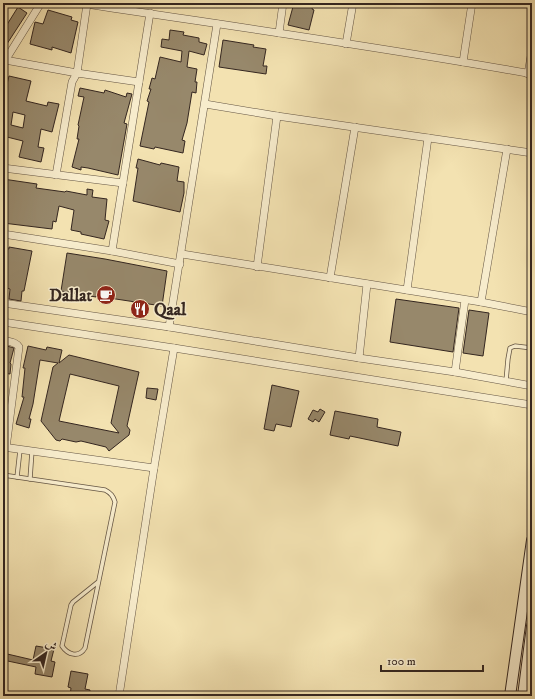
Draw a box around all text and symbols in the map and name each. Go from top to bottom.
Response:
cafe icon: Dallat [95,284,117,306]
place label: Dallat [49,285,93,307]
restaurant icon: Qaal [129,298,151,320]
place label: Qaal [154,299,187,321]
north arrow [26,633,66,673]
text: ش [43,637,60,654]
scale bar [381,647,483,673]
text: 100 m [387,654,416,669]

